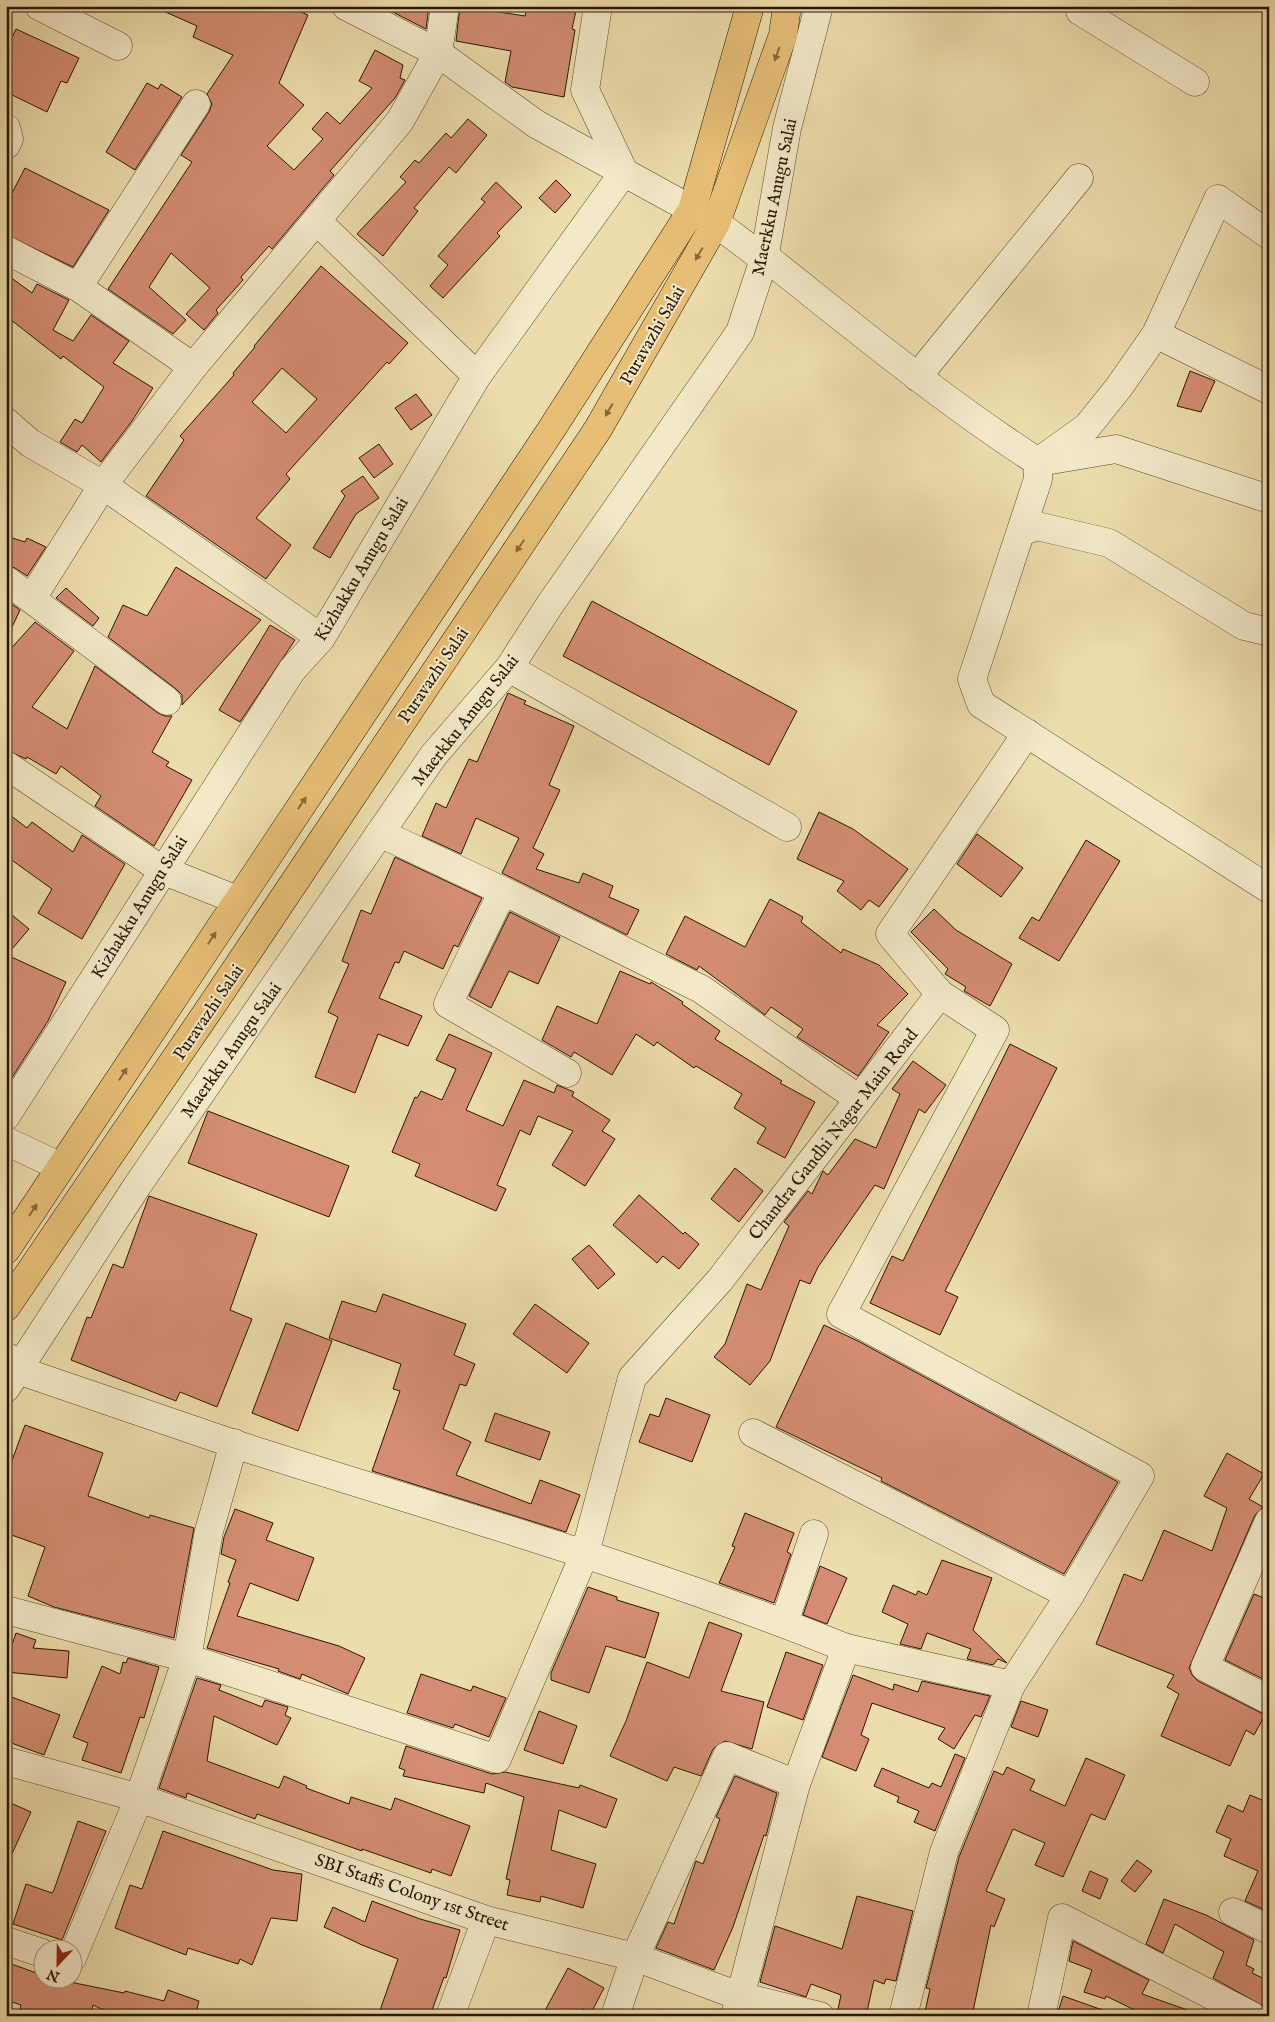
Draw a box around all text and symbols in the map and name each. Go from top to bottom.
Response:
one-way arrow [773,46,780,61]
street label: Maerkku Anugu Salai [748,116,803,278]
one-way arrow [694,247,703,260]
street label: Puravazhi Salai [616,282,691,389]
one-way arrow [605,403,614,416]
street label: Kizhakku Anugu Salai [310,493,415,646]
one-way arrow [515,539,525,552]
street label: Puravazhi Salai [394,623,475,728]
street label: Maerkku Anugu Salai [408,650,525,791]
one-way arrow [297,796,307,810]
street label: Kizhakku Anugu Salai [87,832,194,984]
one-way arrow [207,932,217,945]
street label: Puravazhi Salai [169,960,250,1065]
street label: Maerkku Anugu Salai [177,978,288,1123]
street label: Chandra Gandhi Nagar Main Road [744,1024,924,1245]
one-way arrow [118,1067,127,1081]
one-way arrow [28,1203,38,1216]
street label: SBI Staffs Colony 1st Street [311,1849,512,1937]
north arrow [32,1940,82,1990]
text: N [45,1965,63,1986]

